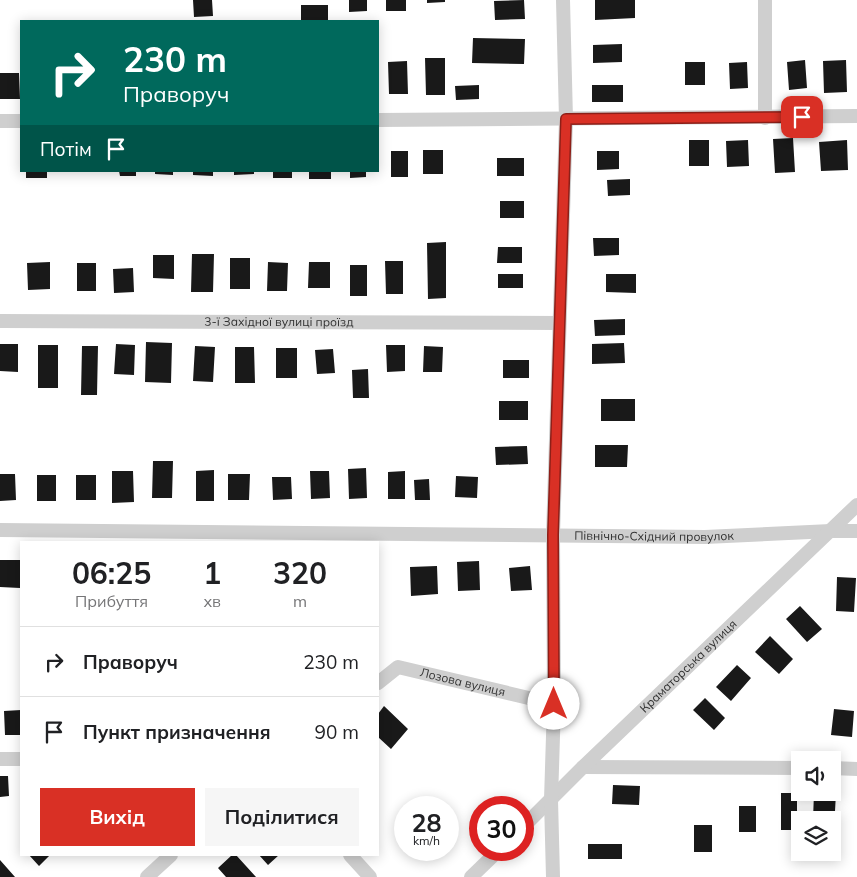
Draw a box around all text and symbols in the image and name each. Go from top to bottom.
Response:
text: 230 m [123,37,227,81]
icon: right [40,40,105,105]
text: Праворуч [123,80,229,108]
pin [781,96,823,138]
icon: arrive [788,103,816,131]
icon: arrive [102,135,130,163]
text: Потім [40,137,92,161]
street label: 3-ї Західної вулиці проїзд [204,314,354,329]
street label: Північно-Східний провулок [574,528,735,544]
text: 06:25 [72,554,151,592]
text: 1 [203,554,221,592]
text: 320 [273,554,327,592]
text: Прибуття [75,591,148,611]
text: хв [203,591,221,611]
text: m [293,591,307,611]
street label: Краматорська вулиця [636,616,740,716]
icon: right [40,648,68,676]
text: Праворуч [83,650,178,674]
text: 230 m [303,650,359,674]
street label: Лозова вулиця [418,664,507,699]
position arrow [527,677,579,729]
icon: arrive [40,718,68,746]
text: Пункт призначення [83,720,271,744]
text: 90 m [315,720,359,744]
map controls [791,751,841,861]
button: sound [791,751,841,801]
button: Вихід [40,788,195,846]
button: Поділитися [205,788,359,846]
speed limit sign: 30 [469,796,534,861]
text: 28 [411,807,442,838]
button: layers [791,811,841,861]
text: km/h [413,833,440,848]

